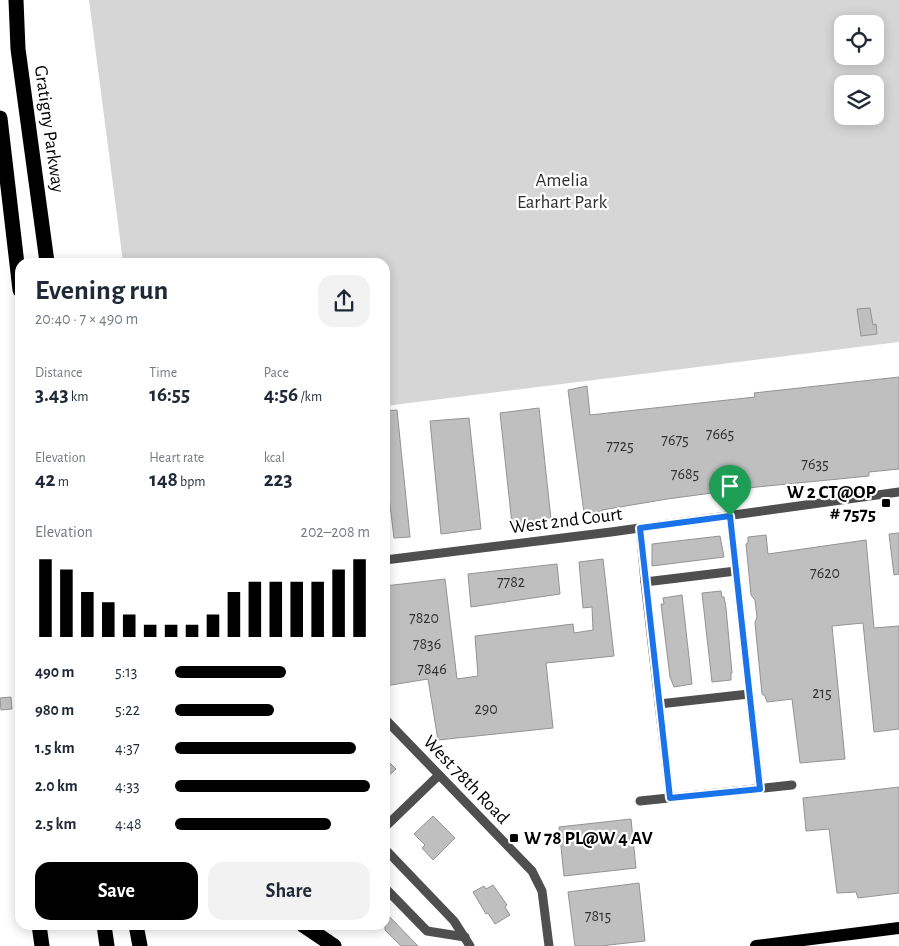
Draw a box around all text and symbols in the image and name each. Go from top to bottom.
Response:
map controls [834,15,884,125]
button: locate [834,15,884,65]
street label: Gratigny Parkway [31,64,67,194]
button: layers [834,75,884,125]
park label: Amelia Earhart Park [517,171,607,212]
button: share [318,275,370,327]
text: Evening run [35,277,168,305]
text: 20:40 · 7 × 490 m [35,311,138,327]
text: Distance [35,366,82,380]
text: Time [149,366,177,380]
text: Pace [264,366,289,380]
text: 3.43 [35,384,68,405]
text: 16:55 [149,384,190,405]
text: 4:56 [264,384,298,405]
text: km [68,390,88,404]
text: /km [298,390,322,404]
house number: 7665 [706,426,734,442]
house number: 7675 [661,432,689,448]
house number: 7725 [606,438,634,454]
text: Elevation [35,451,86,465]
text: Heart rate [149,451,204,465]
text: kcal [264,451,285,465]
house number: 7635 [801,456,829,472]
pin [709,465,751,516]
house number: 7685 [671,466,699,482]
text: 42 [35,469,55,490]
text: 148 [149,469,178,490]
text: 223 [264,469,293,490]
icon: arrive [716,472,744,500]
text: m [55,475,69,489]
text: bpm [178,475,206,489]
place label: W 2 CT@OP # 7575 [787,483,876,524]
marker: W 2 CT@OP # 7575 [880,497,892,509]
street label: West 2nd Court [509,505,623,537]
text: Elevation [35,524,93,540]
text: 202–208 m [301,524,370,540]
house number: 7620 [810,565,840,581]
house number: 7782 [497,574,525,590]
house number: 7820 [409,610,439,626]
house number: 7836 [413,636,441,652]
house number: 7846 [417,661,447,677]
text: 490 m [35,664,74,680]
text: 5:13 [115,664,137,680]
house number: 215 [812,685,832,701]
house number: 290 [474,701,498,717]
text: 980 m [35,702,74,718]
text: 5:22 [115,702,140,718]
street label: West 78th Road [419,732,513,828]
text: 1.5 km [35,740,75,756]
text: 4:37 [115,740,140,756]
text: 2.0 km [35,778,78,794]
text: 4:33 [115,778,140,794]
text: 2.5 km [35,816,76,832]
text: 4:48 [115,816,142,832]
place label: W 78 PL@W 4 AV [524,829,653,848]
marker: W 78 PL@W 4 AV [508,832,520,844]
button: Save [35,862,198,920]
button: Share [208,862,370,920]
house number: 7815 [585,908,611,924]

